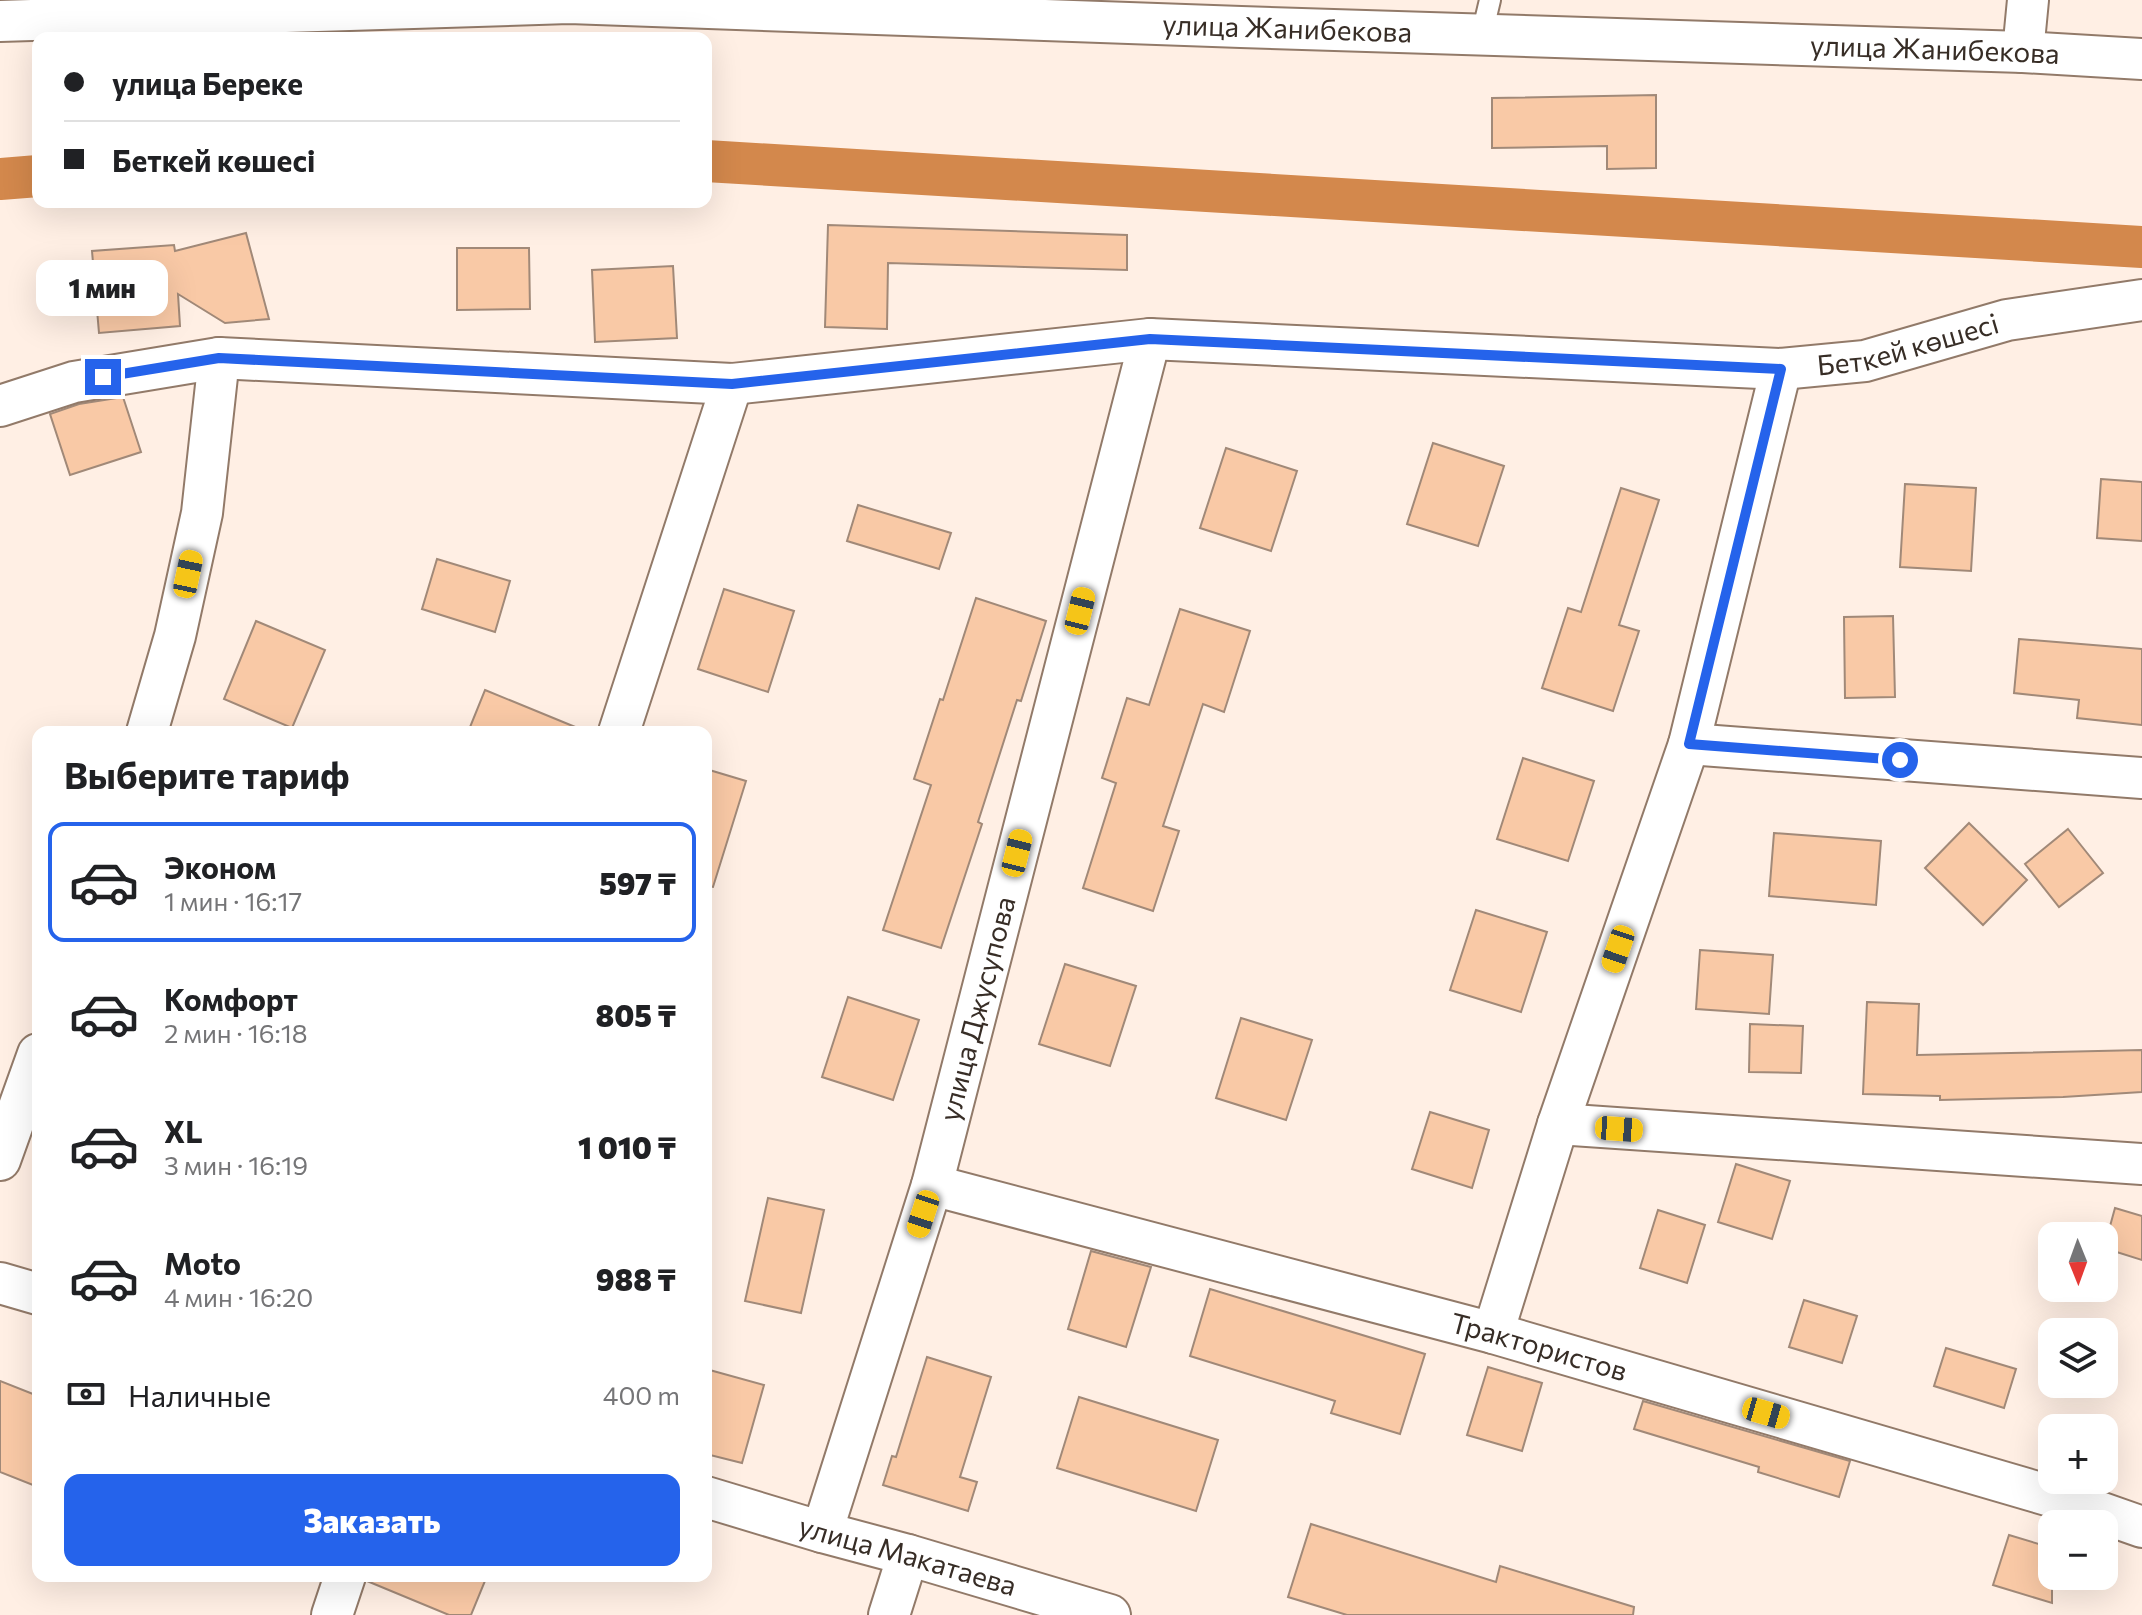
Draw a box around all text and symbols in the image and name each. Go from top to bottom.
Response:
street label: улица Жанибекова [1162,6,1413,48]
street label: улица Жанибекова [1810,27,2061,70]
text: улица Береке [112,64,303,101]
text: Беткей көшесі [112,141,315,178]
callout: 1 мин [37,261,169,317]
text: 1 мин [68,272,136,303]
street label: Беткей көшесі [1815,305,2002,381]
route end [85,359,121,395]
car [171,548,205,600]
car [1063,585,1097,637]
route start [1882,742,1918,778]
text: Выберите тариф [64,752,349,796]
car [1000,827,1034,879]
icon: car [68,846,140,918]
text: Эконом [164,848,276,885]
text: 597 ₸ [599,864,676,901]
text: 1 мин · 16:17 [164,885,302,916]
street label: улица Джусупова [931,893,1022,1124]
car [1599,922,1637,976]
icon: car [68,978,140,1050]
text: Комфорт [164,980,298,1017]
text: 805 ₸ [595,996,676,1033]
text: 2 мин · 16:18 [164,1017,308,1048]
icon: car [68,1110,140,1182]
text: XL [164,1112,203,1149]
car [1594,1115,1644,1143]
text: 1 010 ₸ [578,1128,676,1165]
text: 3 мин · 16:19 [164,1149,308,1180]
car [904,1187,942,1241]
north arrow [2038,1222,2118,1302]
map controls [2038,1222,2118,1590]
icon: car [68,1242,140,1314]
text: Moto [164,1244,241,1281]
text: 988 ₸ [596,1260,676,1297]
text: 4 мин · 16:20 [164,1281,313,1312]
street label: Трактористов [1447,1305,1631,1387]
button: layers [2038,1318,2118,1398]
icon: cash [64,1372,108,1416]
text: Наличные [128,1376,271,1413]
text: 400 m [603,1379,680,1410]
car [1740,1395,1792,1431]
button: + [2038,1414,2118,1494]
button: Заказать [64,1474,680,1566]
street label: улица Макатаева [795,1508,1021,1602]
button: − [2038,1510,2118,1590]

